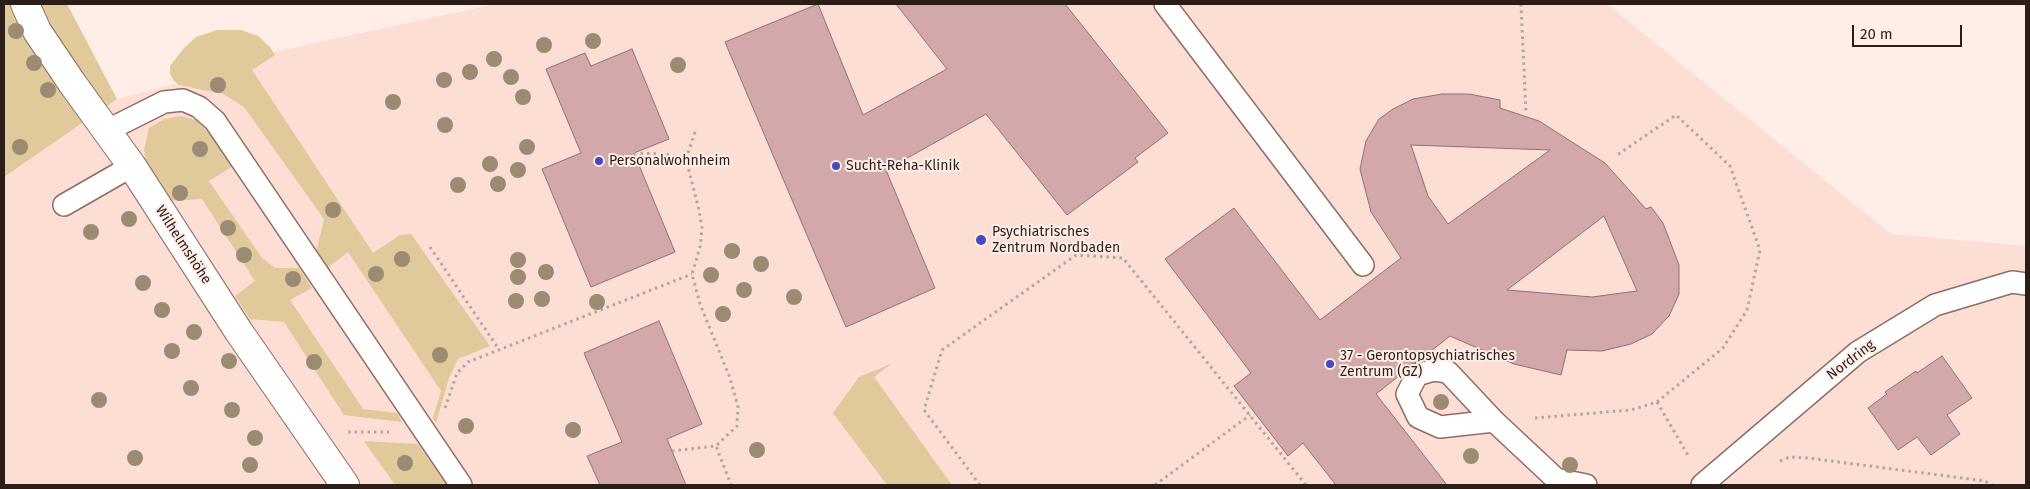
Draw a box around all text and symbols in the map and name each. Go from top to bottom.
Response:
scale bar [1855,15,1965,47]
text: 20 m [1860,25,1893,43]
place label: Personalwohnheim [609,153,730,169]
marker: Personalwohnheim [593,155,605,167]
place label: Sucht-Reha-Klinik [846,158,960,174]
marker: Sucht-Reha-Klinik [830,160,842,172]
street label: Wilhelmshöhe [151,203,215,287]
place label: Psychiatrisches Zentrum Nordbaden [992,224,1120,256]
marker: Psychiatrisches Zentrum Nordbaden [974,233,988,247]
street label: Nordring [1824,336,1878,384]
place label: 37 - Gerontopsychiatrisches Zentrum (GZ) [1340,348,1515,381]
marker: 37 - Gerontopsychiatrisches Zentrum (GZ) [1324,358,1336,370]

